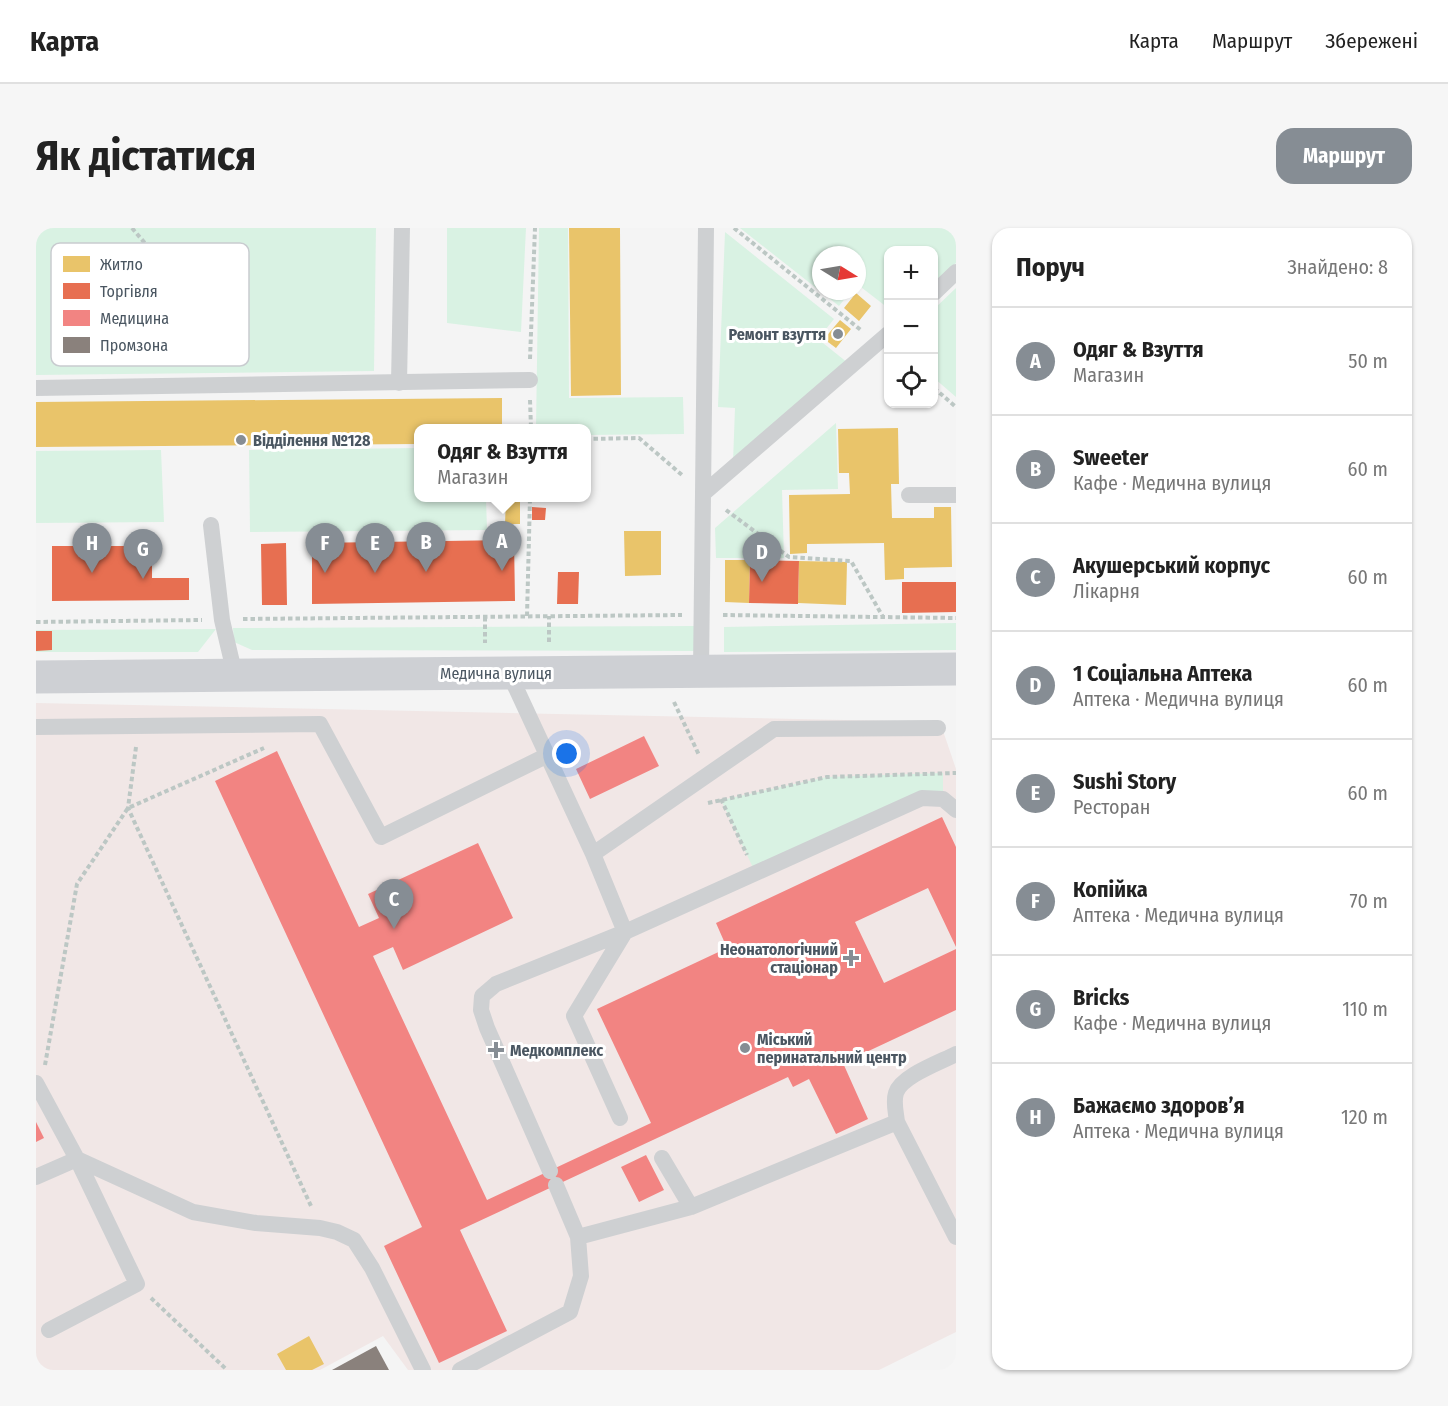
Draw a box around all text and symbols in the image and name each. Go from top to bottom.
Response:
text: Карта [30,25,99,58]
text: Карта [1129,28,1179,54]
text: Маршрут [1212,28,1292,54]
text: Збережені [1325,28,1418,54]
button: Маршрут [1276,128,1412,184]
text: Як дістатися [36,131,256,181]
legend [51,243,249,366]
north arrow [812,246,866,300]
map controls [884,246,938,408]
button: + [884,246,938,300]
text: Поруч [1016,252,1085,283]
text: Житло [100,255,143,274]
text: Знайдено: 8 [1287,255,1388,279]
text: Торгівля [100,282,158,301]
button: − [884,300,938,354]
text: Медицина [100,309,169,328]
place label: Ремонт взуття [729,325,826,344]
marker: Ремонт взуття [831,327,845,341]
text: Промзона [100,336,168,355]
text: Одяг & Взуття [1073,336,1204,363]
text: A [1030,349,1041,373]
text: 50 m [1348,349,1388,373]
button: locate [884,354,938,408]
text: Магазин [1073,363,1144,387]
popup [414,424,591,502]
place label: Відділення №128 [253,431,371,450]
marker: Відділення №128 [234,433,248,447]
text: Одяг & Взуття [437,438,568,465]
text: Sweeter [1073,444,1148,471]
text: B [1030,457,1041,481]
text: 60 m [1348,457,1388,481]
text: Магазин [437,465,508,489]
text: Кафе · Медична вулиця [1073,471,1271,495]
pin: B [406,522,446,572]
pin: A [482,522,522,571]
pin: H [72,524,112,573]
pin: F [306,524,344,573]
pin: E [356,524,394,573]
pin: G [124,530,162,579]
pin: D [742,532,782,582]
text: Акушерський корпус [1073,552,1270,579]
text: C [1030,565,1041,589]
text: 60 m [1348,565,1388,589]
text: Лікарня [1073,579,1140,603]
text: 1 Соціальна Аптека [1073,660,1252,687]
street label: Медична вулиця [440,664,552,683]
text: D [1030,673,1041,697]
text: 60 m [1348,673,1388,697]
text: Аптека · Медична вулиця [1073,687,1284,711]
your location [552,739,581,768]
text: Sushi Story [1073,768,1176,795]
text: E [1031,781,1040,805]
text: 60 m [1348,781,1388,805]
text: Ресторан [1073,795,1150,819]
text: Копійка [1073,876,1148,903]
pin: C [374,880,414,929]
text: F [1031,889,1040,913]
text: 70 m [1350,889,1388,913]
text: Аптека · Медична вулиця [1073,903,1284,927]
place label: Неонатологічний стаціонар [720,940,838,977]
marker: Неонатологічний стаціонар [842,949,860,967]
text: Bricks [1073,984,1129,1011]
text: G [1030,997,1041,1021]
text: 110 m [1342,997,1388,1021]
text: Кафе · Медична вулиця [1073,1011,1271,1035]
place label: Міський перинатальний центр [757,1030,907,1067]
marker: Медкомплекс [487,1041,505,1059]
place label: Медкомплекс [510,1041,603,1060]
marker: Міський перинатальний центр [738,1041,752,1055]
text: Бажаємо здоровʼя [1073,1092,1245,1119]
text: H [1029,1105,1042,1129]
text: 120 m [1341,1105,1388,1129]
text: Аптека · Медична вулиця [1073,1119,1284,1143]

